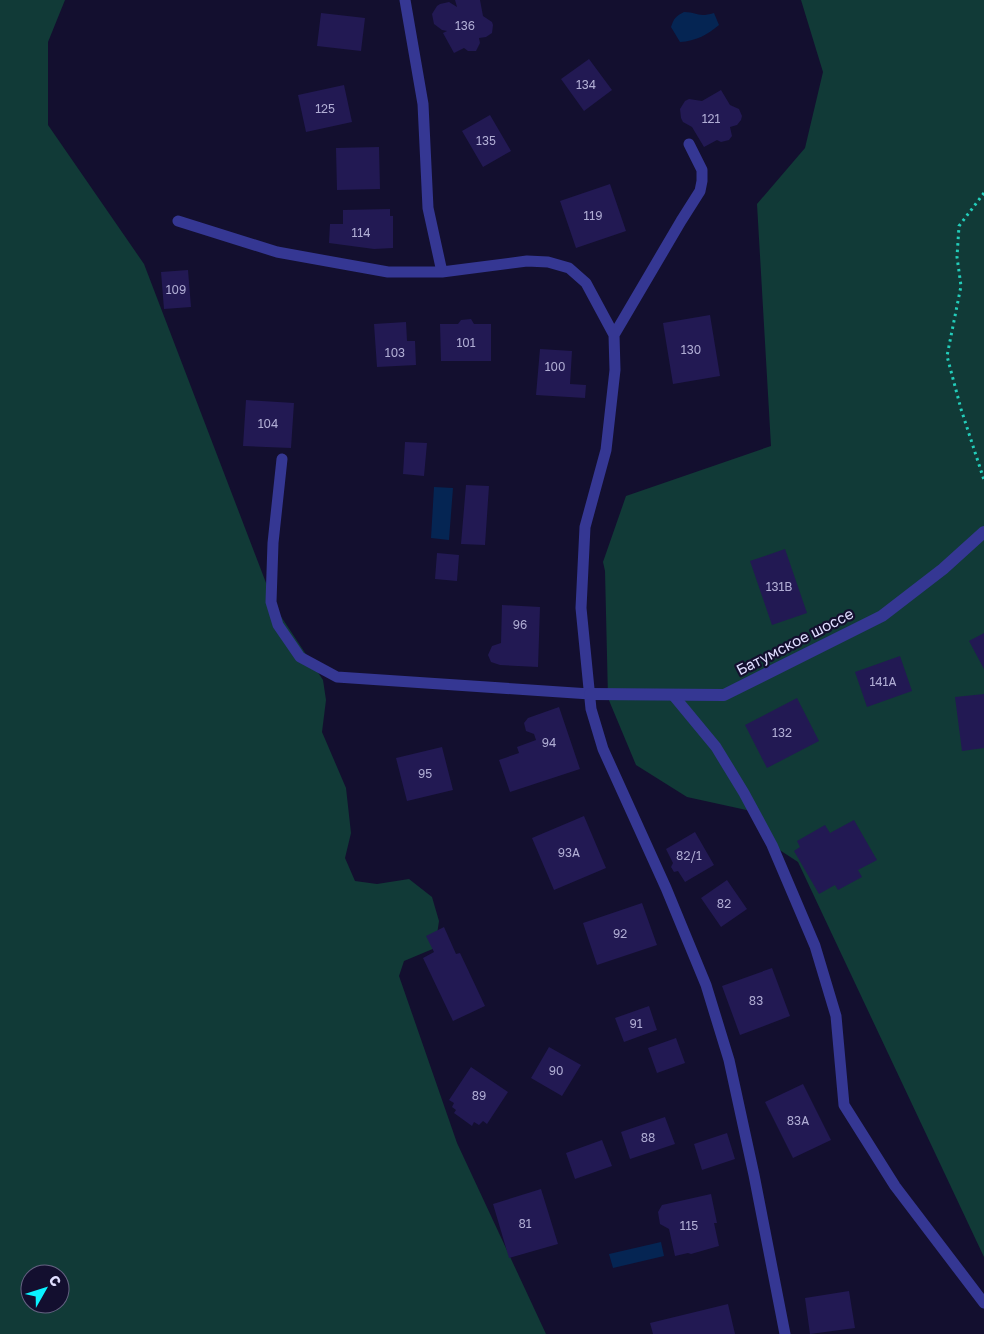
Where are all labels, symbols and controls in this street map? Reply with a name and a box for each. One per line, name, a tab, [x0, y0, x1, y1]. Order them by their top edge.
house number: 136	[455, 18, 475, 33]
house number: 134	[576, 77, 596, 92]
house number: 125	[315, 101, 335, 116]
house number: 121	[702, 111, 720, 126]
house number: 135	[476, 133, 496, 148]
house number: 119	[584, 208, 602, 223]
house number: 114	[352, 225, 370, 240]
house number: 109	[166, 282, 186, 297]
house number: 101	[456, 335, 476, 350]
house number: 130	[681, 342, 701, 357]
house number: 103	[385, 345, 405, 360]
house number: 100	[545, 359, 565, 374]
house number: 104	[258, 416, 278, 431]
house number: 131В	[766, 579, 792, 594]
street label: Батумское шоссе	[733, 604, 856, 678]
house number: 96	[513, 617, 527, 632]
house number: 141А	[869, 674, 897, 689]
house number: 132	[772, 725, 792, 740]
house number: 94	[542, 735, 556, 750]
house number: 95	[418, 766, 432, 781]
house number: 93А	[558, 845, 580, 860]
house number: 82/1	[676, 848, 702, 863]
house number: 82	[717, 896, 731, 911]
house number: 92	[613, 926, 627, 941]
house number: 83	[749, 993, 763, 1008]
house number: 91	[629, 1016, 643, 1031]
house number: 90	[549, 1063, 563, 1078]
house number: 89	[472, 1088, 486, 1103]
house number: 83А	[787, 1113, 809, 1128]
house number: 88	[641, 1130, 655, 1145]
house number: 81	[518, 1216, 532, 1231]
house number: 115	[680, 1218, 698, 1233]
north arrow	[20, 1264, 70, 1314]
text: С	[46, 1271, 65, 1290]

